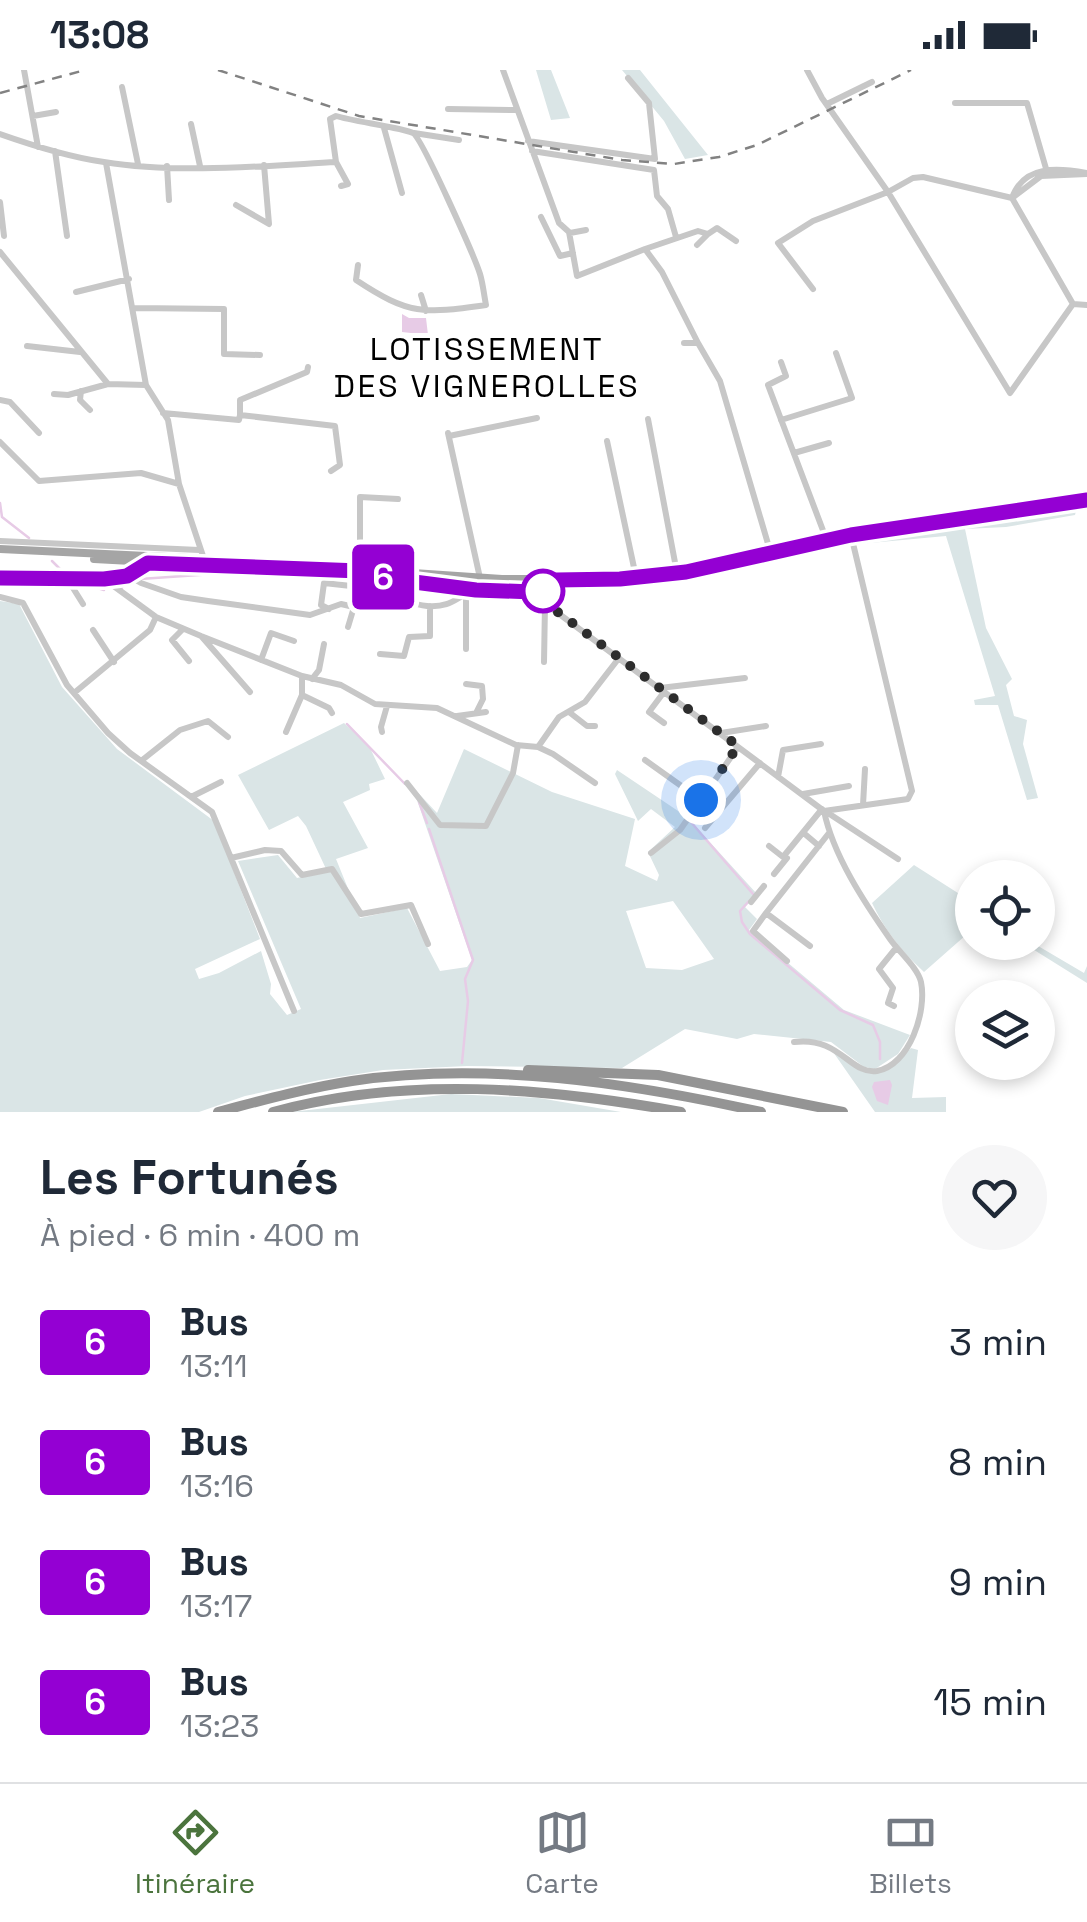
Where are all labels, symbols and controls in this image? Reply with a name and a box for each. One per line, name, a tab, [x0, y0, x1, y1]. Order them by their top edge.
text: 13:08	[50, 11, 149, 59]
district label: LOTISSEMENT DES VIGNEROLLES	[334, 329, 640, 406]
line badge: 6	[350, 544, 416, 610]
text: 6	[372, 555, 394, 599]
unlabelled marker	[522, 570, 564, 612]
your location	[676, 775, 726, 825]
map controls	[955, 860, 1055, 1080]
button: locate	[955, 860, 1055, 960]
button: layers	[955, 980, 1055, 1080]
button: heart	[942, 1145, 1047, 1250]
text: Les Fortunés	[40, 1147, 339, 1208]
text: À pied · 6 min · 400 m	[40, 1215, 360, 1255]
text: Bus	[180, 1298, 249, 1346]
text: 3 min	[949, 1318, 1047, 1366]
text: 6	[84, 1320, 106, 1364]
text: 13:11	[180, 1346, 248, 1386]
text: Bus	[180, 1418, 249, 1466]
text: 8 min	[948, 1438, 1047, 1486]
text: 6	[84, 1440, 106, 1484]
text: 13:16	[180, 1466, 254, 1506]
text: Bus	[180, 1538, 249, 1586]
text: 9 min	[949, 1558, 1047, 1606]
text: 6	[84, 1560, 106, 1604]
text: 13:17	[180, 1586, 252, 1626]
text: Bus	[180, 1658, 249, 1706]
text: 15 min	[933, 1678, 1047, 1726]
text: 6	[84, 1680, 106, 1724]
text: 13:23	[180, 1706, 259, 1746]
tab: Itinéraire	[135, 1805, 255, 1901]
tab: Carte	[525, 1805, 599, 1901]
tab: Billets	[869, 1805, 952, 1901]

